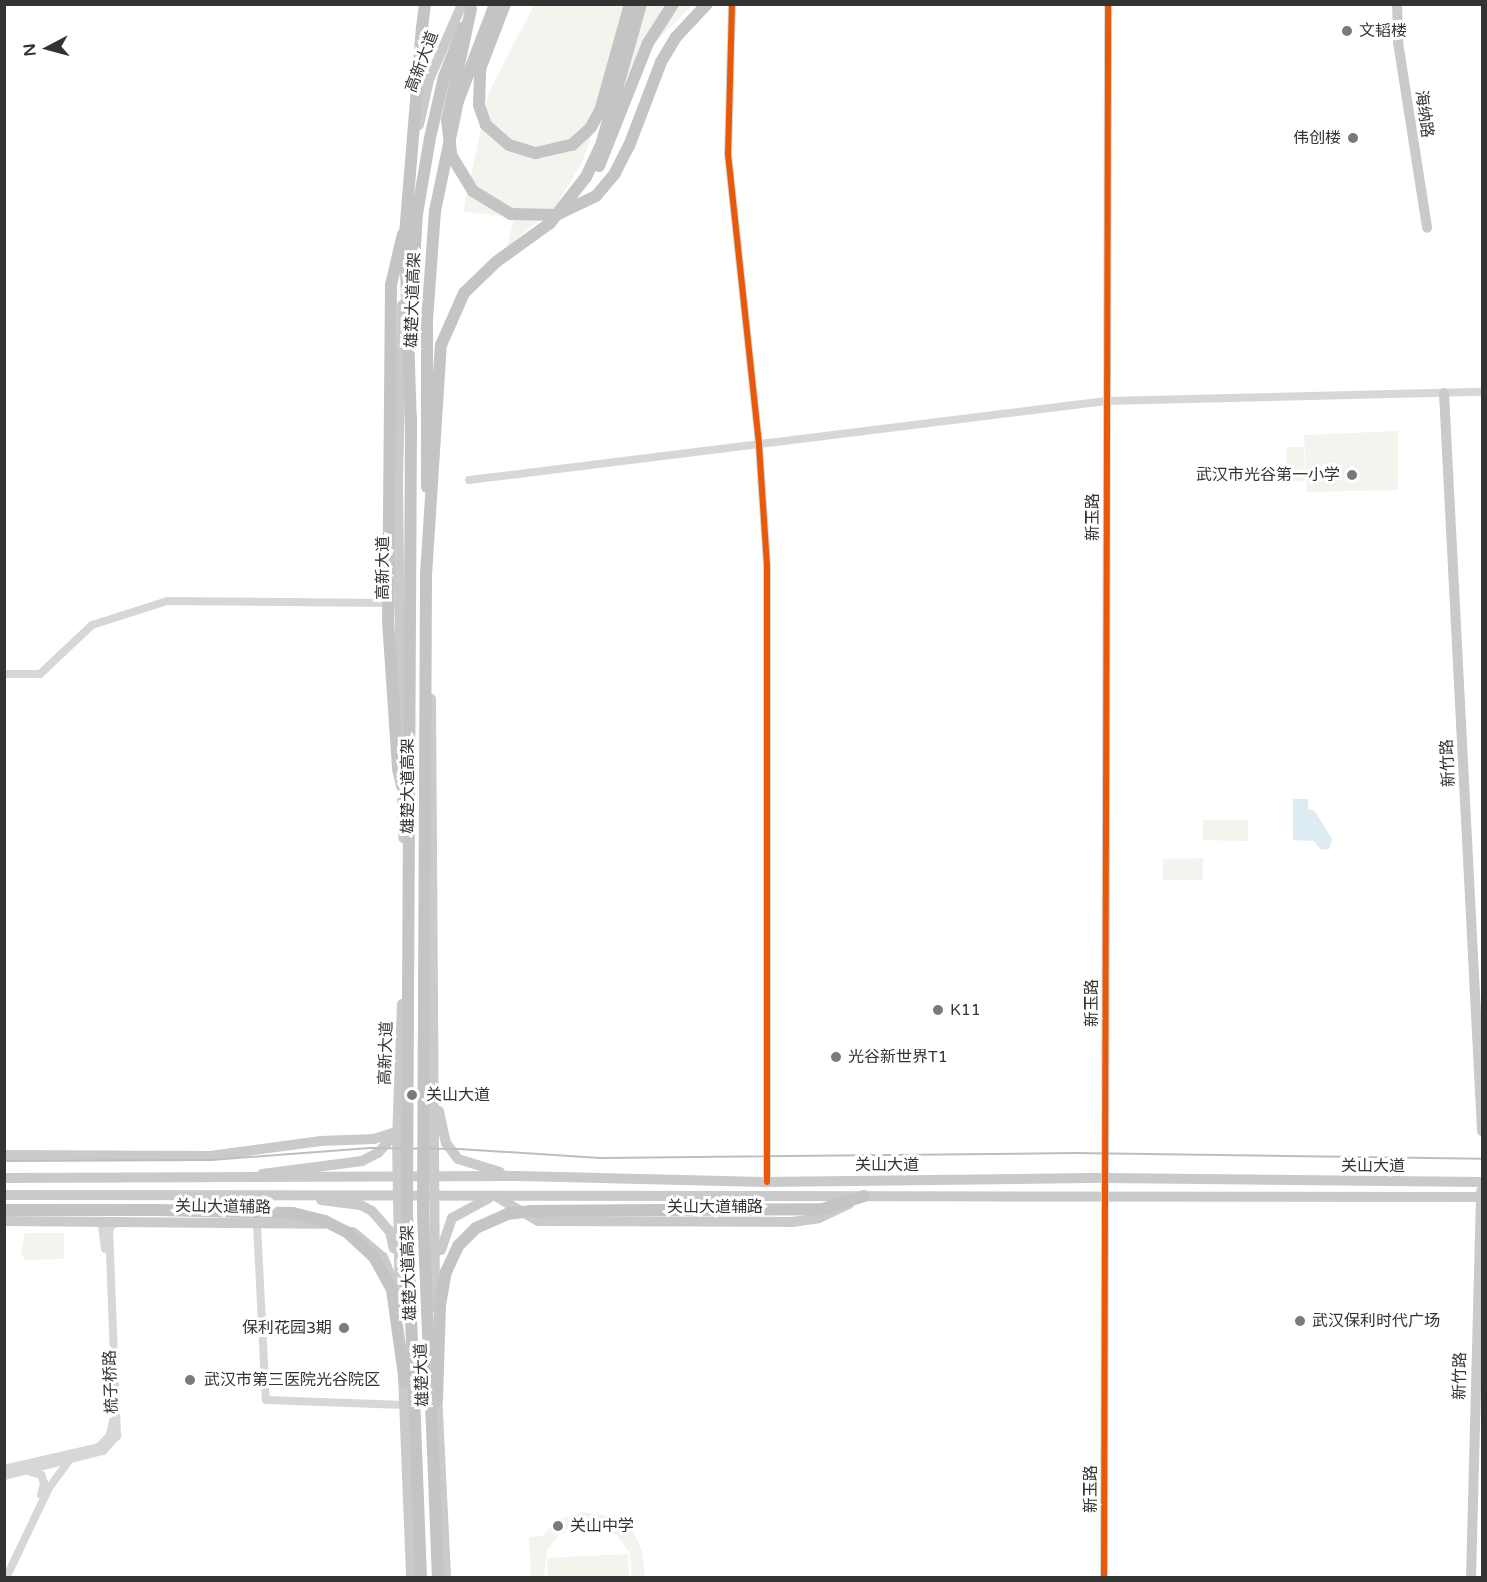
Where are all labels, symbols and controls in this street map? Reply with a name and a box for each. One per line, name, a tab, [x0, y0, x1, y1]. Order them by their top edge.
north arrow	[18, 18, 78, 78]
place label: 文韬楼	[1359, 21, 1407, 41]
marker: 文韬楼	[1340, 24, 1354, 38]
street label: 高新大道	[402, 29, 442, 95]
text: N	[19, 42, 41, 57]
street label: 海纳路	[1411, 89, 1437, 139]
place label: 伟创楼	[1293, 128, 1341, 148]
marker: 伟创楼	[1346, 131, 1360, 145]
street label: 雄楚大道高架	[402, 252, 424, 348]
place label: 武汉市光谷第一小学	[1196, 465, 1340, 485]
marker: 武汉市光谷第一小学	[1345, 468, 1359, 482]
street label: 新玉路	[1083, 493, 1103, 541]
street label: 高新大道	[373, 536, 393, 600]
street label: 雄楚大道高架	[398, 738, 418, 834]
street label: 新竹路	[1437, 739, 1459, 787]
street label: 新玉路	[1082, 979, 1102, 1027]
place label: K11	[950, 1000, 981, 1020]
marker: K11	[931, 1003, 945, 1017]
street label: 高新大道	[375, 1021, 397, 1085]
place label: 光谷新世界T1	[848, 1047, 948, 1067]
marker: 光谷新世界T1	[829, 1050, 843, 1064]
place label: 关山大道	[426, 1085, 490, 1105]
marker: 关山大道	[403, 1086, 421, 1104]
street label: 关山大道	[855, 1155, 919, 1175]
street label: 关山大道	[1341, 1156, 1405, 1176]
street label: 关山大道辅路	[175, 1197, 271, 1217]
street label: 关山大道辅路	[667, 1197, 763, 1217]
street label: 雄楚大道高架	[398, 1225, 420, 1321]
place label: 武汉保利时代广场	[1312, 1311, 1440, 1331]
marker: 武汉保利时代广场	[1293, 1314, 1307, 1328]
place label: 保利花园3期	[242, 1318, 332, 1338]
marker: 保利花园3期	[337, 1321, 351, 1335]
street label: 雄楚大道	[411, 1343, 433, 1407]
street label: 梳子桥路	[100, 1350, 122, 1414]
street label: 新竹路	[1450, 1352, 1470, 1400]
place label: 武汉市第三医院光谷院区	[204, 1370, 380, 1390]
marker: 武汉市第三医院光谷院区	[181, 1371, 199, 1389]
street label: 新玉路	[1081, 1465, 1101, 1513]
place label: 关山中学	[570, 1516, 634, 1536]
marker: 关山中学	[551, 1519, 565, 1533]

